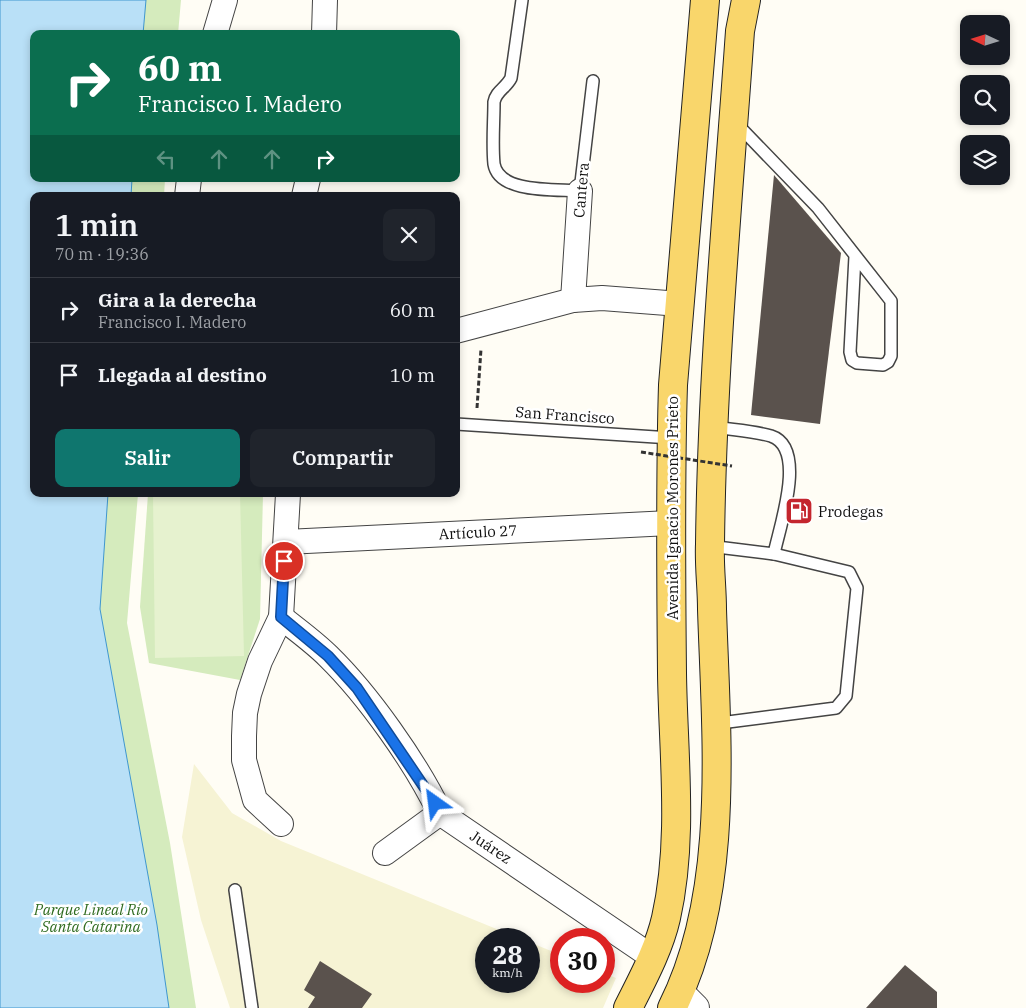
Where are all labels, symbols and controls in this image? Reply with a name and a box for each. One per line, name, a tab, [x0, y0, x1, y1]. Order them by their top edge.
north arrow	[960, 15, 1010, 65]
map controls	[960, 15, 1010, 185]
text: 60 m	[138, 45, 222, 91]
icon: right	[55, 50, 120, 115]
button: search	[960, 75, 1010, 125]
text: Francisco I. Madero	[138, 89, 342, 118]
button: layers	[960, 135, 1010, 185]
icon: left	[152, 145, 180, 173]
icon: ahead	[205, 145, 233, 173]
icon: ahead	[258, 145, 286, 173]
icon: right	[311, 145, 339, 173]
street label: Cantera	[569, 162, 593, 218]
text: 1 min	[55, 205, 138, 244]
button: close	[383, 209, 435, 261]
text: 70 m · 19:36	[55, 244, 149, 264]
text: Gira a la derecha	[98, 288, 257, 312]
icon: right	[55, 296, 83, 324]
text: 60 m	[390, 298, 435, 322]
text: Francisco I. Madero	[98, 312, 246, 332]
icon: arrive	[55, 361, 83, 389]
text: Llegada al destino	[98, 363, 267, 387]
text: 10 m	[390, 363, 435, 387]
street label: Avenida Ignacio Morones Prieto	[663, 396, 682, 620]
street label: San Francisco	[515, 402, 615, 428]
button: Salir	[55, 429, 240, 487]
button: Compartir	[250, 429, 435, 487]
fuel station icon: Prodegas	[784, 496, 814, 526]
place label: Prodegas	[818, 502, 883, 521]
street label: Artículo 27	[438, 520, 518, 544]
pin	[263, 540, 305, 582]
icon: arrive	[270, 547, 298, 575]
position arrow	[408, 776, 460, 828]
street label: Juárez	[466, 826, 516, 868]
park label: Parque Lineal Río Santa Catarina	[33, 900, 148, 936]
speed limit sign: 30	[550, 928, 615, 993]
text: 28	[492, 938, 523, 971]
text: km/h	[492, 965, 523, 980]

